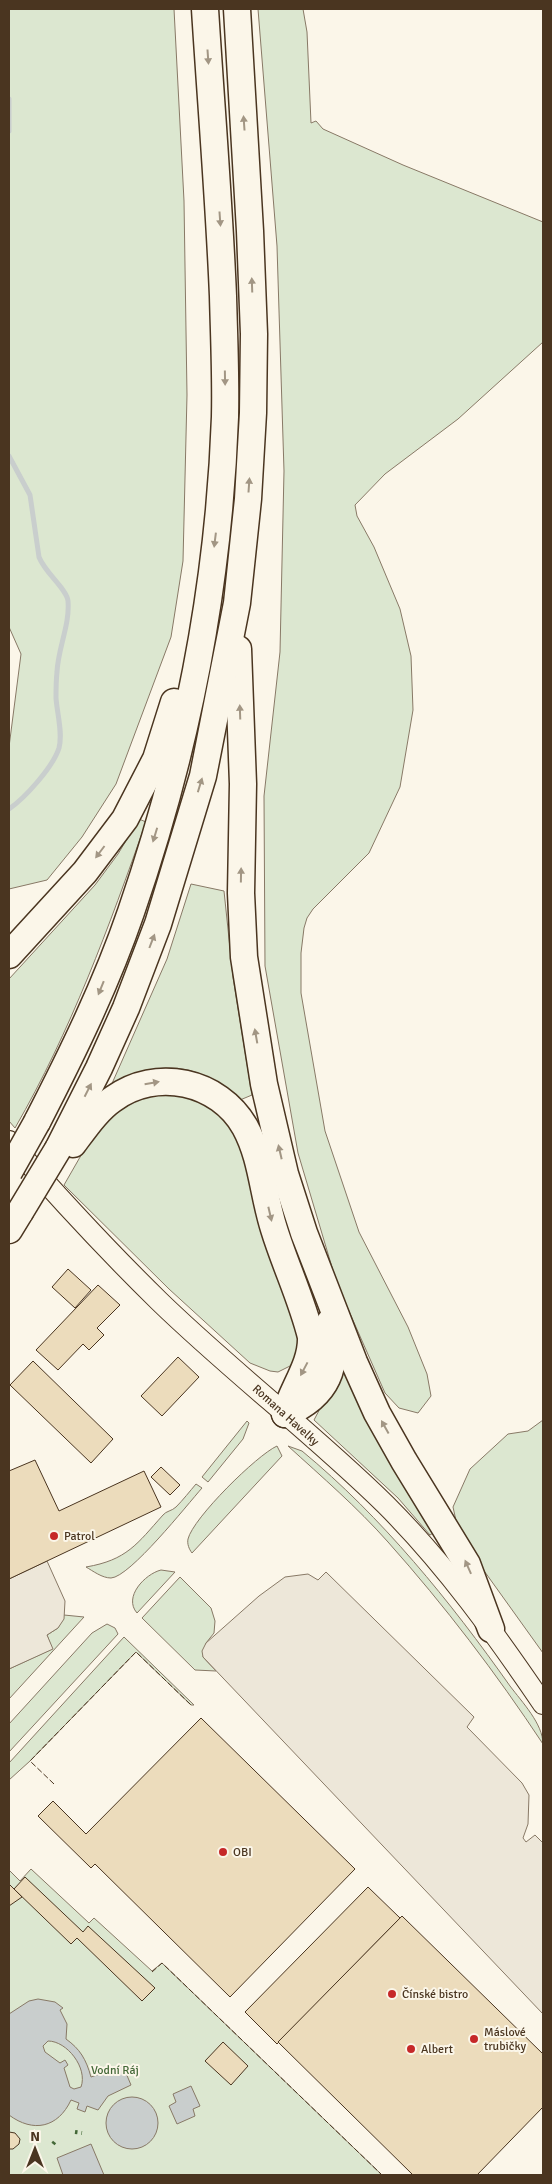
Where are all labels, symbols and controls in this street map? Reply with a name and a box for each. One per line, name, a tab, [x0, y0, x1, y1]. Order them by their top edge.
one-way arrow	[205, 50, 213, 66]
one-way arrow	[239, 115, 247, 131]
one-way arrow	[216, 212, 224, 228]
one-way arrow	[248, 277, 256, 293]
one-way arrow	[221, 370, 229, 386]
one-way arrow	[245, 477, 253, 493]
one-way arrow	[211, 532, 219, 548]
one-way arrow	[236, 704, 244, 720]
one-way arrow	[197, 778, 205, 793]
one-way arrow	[151, 827, 159, 842]
one-way arrow	[95, 845, 105, 859]
one-way arrow	[237, 866, 245, 882]
one-way arrow	[149, 933, 156, 948]
one-way arrow	[96, 980, 104, 995]
one-way arrow	[251, 1028, 259, 1044]
one-way arrow	[144, 1078, 160, 1086]
one-way arrow	[84, 1083, 92, 1097]
one-way arrow	[276, 1144, 284, 1159]
one-way arrow	[266, 1207, 274, 1222]
one-way arrow	[300, 1361, 308, 1376]
street label: Romana Havelky	[249, 1381, 322, 1450]
one-way arrow	[381, 1420, 389, 1434]
place label: Patrol	[64, 1529, 95, 1544]
marker: Patrol	[48, 1530, 60, 1542]
one-way arrow	[463, 1560, 471, 1574]
place label: OBI	[233, 1845, 252, 1860]
marker: OBI	[217, 1846, 229, 1858]
place label: Čínské bistro	[402, 1987, 468, 2002]
marker: Čínské bistro	[386, 1988, 398, 2000]
place label: Máslové trubičky	[484, 2025, 526, 2054]
marker: Máslové trubičky	[468, 2033, 480, 2045]
place label: Albert	[421, 2042, 453, 2057]
marker: Albert	[405, 2043, 417, 2055]
park label: Vodní Ráj	[91, 2063, 139, 2078]
north arrow	[10, 2124, 60, 2174]
text: N	[30, 2128, 40, 2145]

